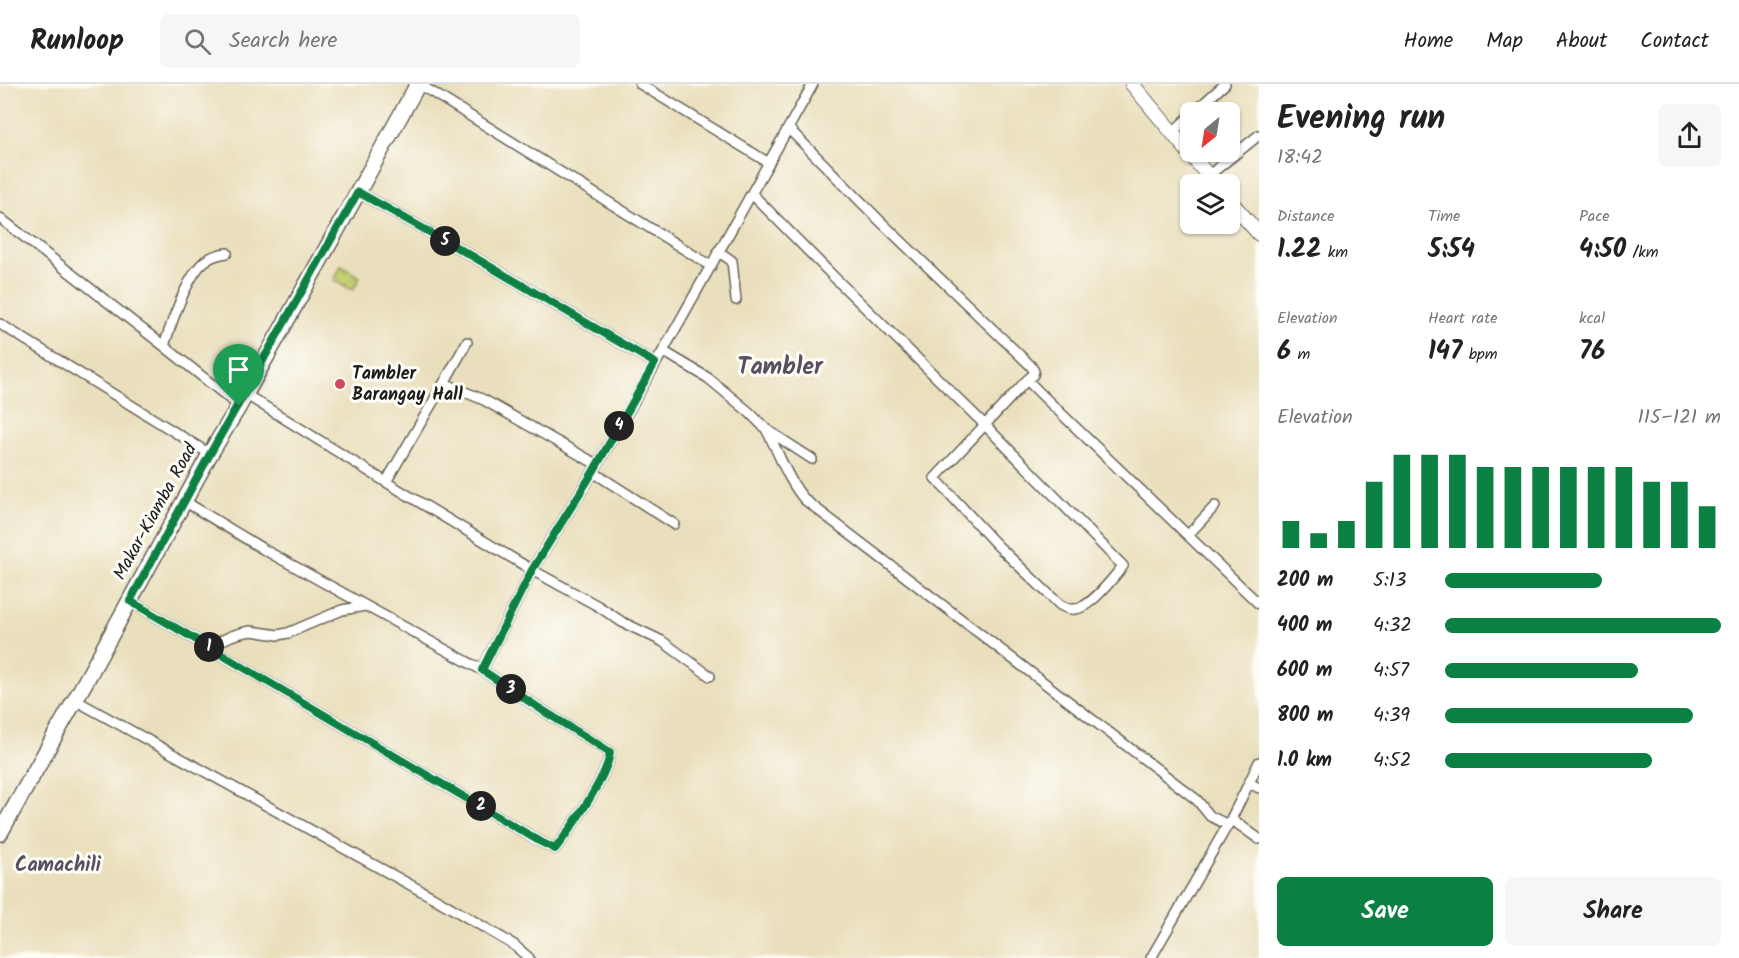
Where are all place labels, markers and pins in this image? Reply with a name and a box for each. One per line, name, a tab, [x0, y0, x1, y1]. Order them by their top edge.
pin: 5	[430, 226, 460, 256]
pin	[213, 344, 264, 406]
place label: Tambler Barangay Hall	[352, 360, 463, 410]
marker: Tambler Barangay Hall	[333, 377, 347, 391]
pin: 4	[604, 411, 634, 441]
pin: 1	[194, 632, 224, 662]
pin: 3	[496, 674, 526, 704]
pin: 2	[466, 791, 496, 821]

